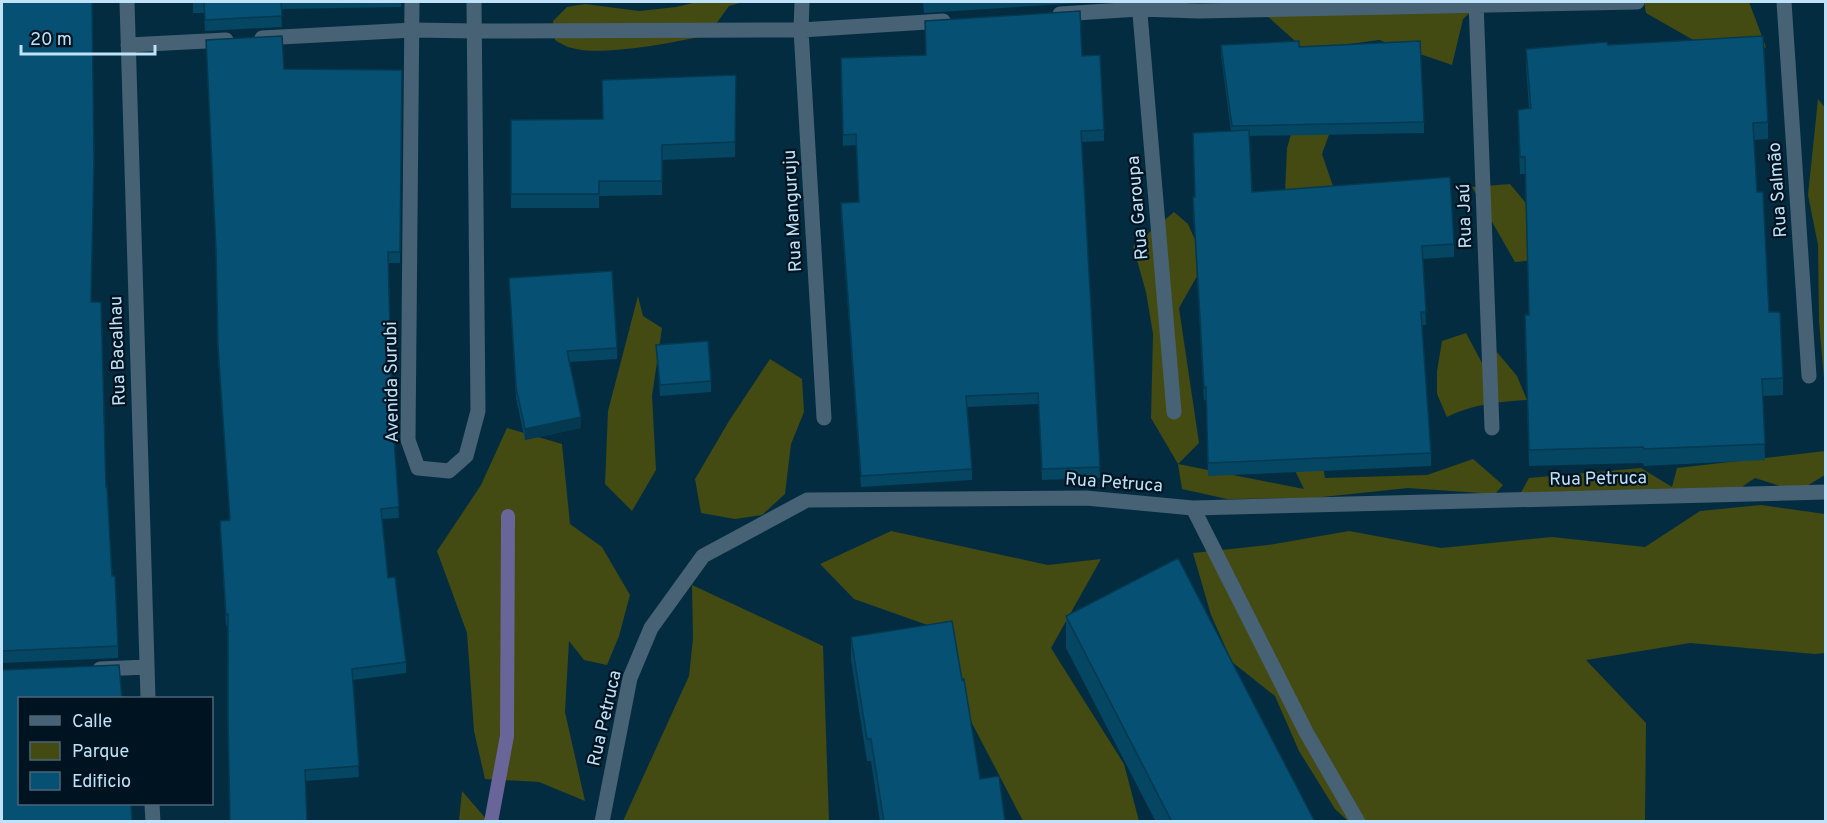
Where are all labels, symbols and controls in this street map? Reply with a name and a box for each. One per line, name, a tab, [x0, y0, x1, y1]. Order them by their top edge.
scale bar	[21, 18, 154, 56]
text: 20 m	[30, 29, 72, 52]
street label: Rua Salmão	[1764, 142, 1793, 238]
street label: Rua Manguruju	[779, 149, 808, 273]
street label: Rua Garoupa	[1122, 155, 1155, 261]
street label: Rua Jaú	[1453, 183, 1478, 249]
street label: Rua Bacalhau	[105, 295, 132, 406]
street label: Avenida Surubi	[380, 321, 405, 443]
street label: Rua Petruca	[1549, 467, 1647, 492]
street label: Rua Petruca	[1064, 469, 1163, 498]
street label: Rua Petruca	[583, 668, 628, 769]
legend	[18, 697, 213, 805]
text: Calle	[72, 711, 112, 734]
text: Parque	[72, 741, 129, 764]
text: Edificio	[72, 771, 131, 794]

